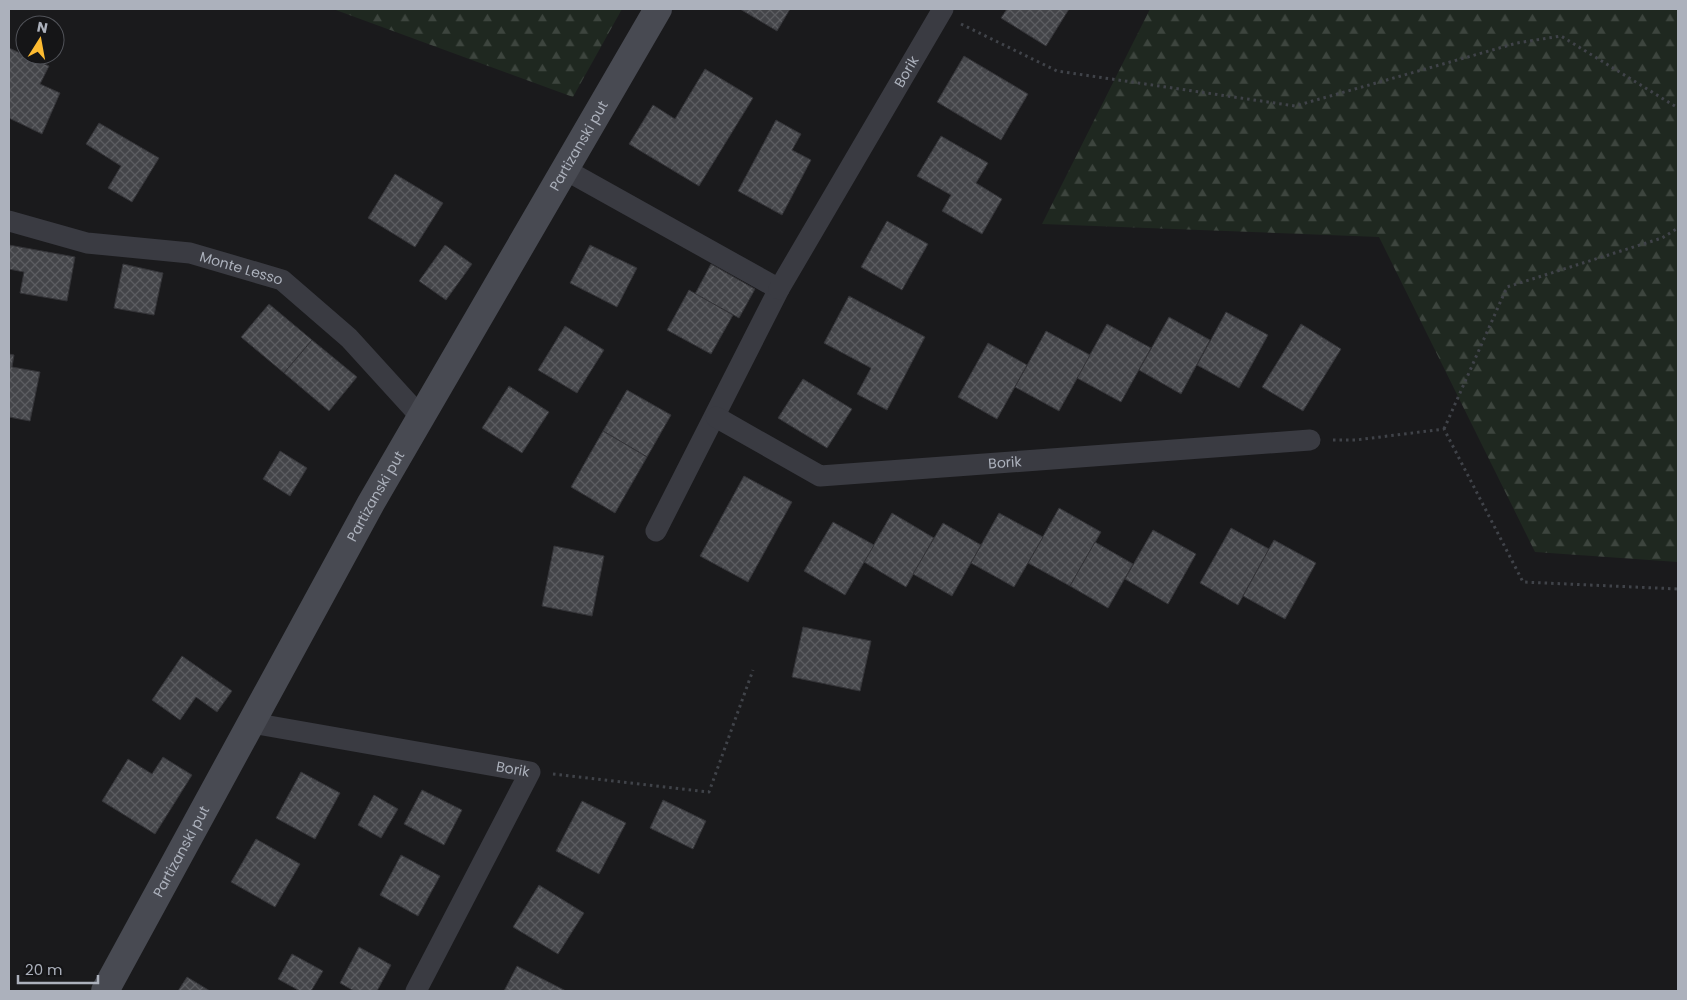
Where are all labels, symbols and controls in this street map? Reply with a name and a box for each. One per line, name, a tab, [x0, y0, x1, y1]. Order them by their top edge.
north arrow	[15, 15, 65, 65]
text: N	[35, 16, 50, 38]
street label: Borik	[889, 51, 924, 91]
street label: Partizanski put	[544, 97, 613, 195]
street label: Monte Lesso	[197, 246, 285, 290]
street label: Partizanski put	[342, 447, 409, 545]
street label: Borik	[988, 451, 1023, 474]
street label: Borik	[495, 756, 532, 782]
street label: Partizanski put	[148, 802, 214, 901]
scale bar	[18, 952, 98, 984]
text: 20 m	[25, 959, 63, 980]

